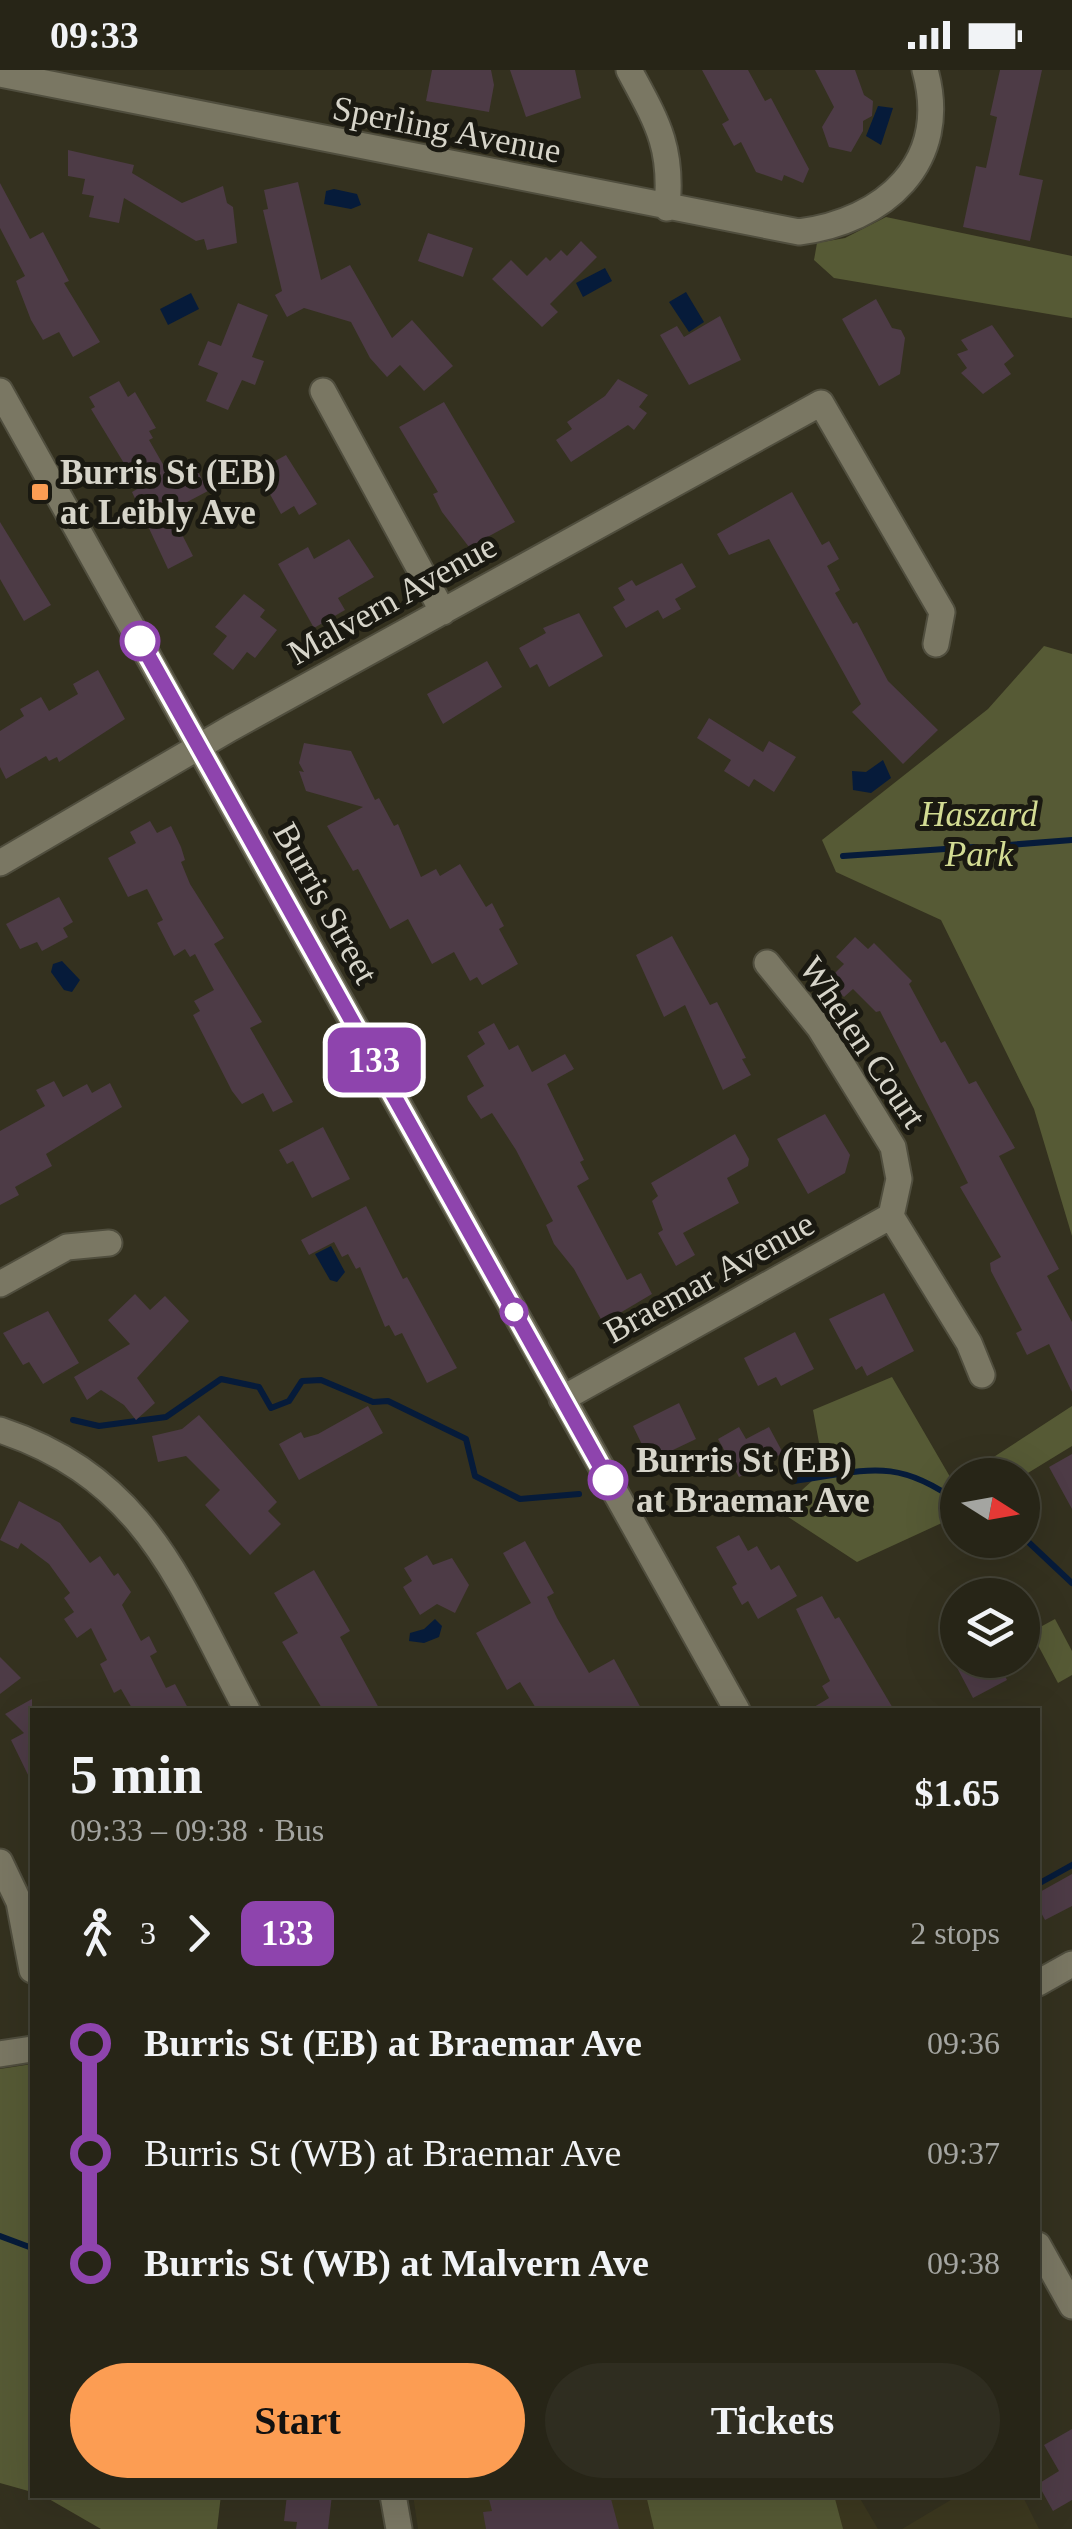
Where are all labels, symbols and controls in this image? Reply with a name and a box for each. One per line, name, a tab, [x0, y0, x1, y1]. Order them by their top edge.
text: 09:33	[50, 14, 139, 56]
street label: Sperling Avenue	[329, 88, 564, 171]
place label: Burris St (EB) at Leibly Ave	[60, 453, 276, 532]
marker: Burris St (EB) at Leibly Ave	[29, 481, 51, 503]
street label: Malvern Avenue	[281, 526, 503, 673]
unlabelled marker	[121, 622, 159, 660]
park label: Haszard Park	[919, 795, 1038, 874]
street label: Burris Street	[265, 816, 386, 991]
street label: Whelen Court	[791, 950, 934, 1135]
line badge: 133	[316, 1028, 432, 1092]
text: 133	[348, 1041, 400, 1080]
street label: Braemar Avenue	[598, 1204, 821, 1351]
unlabelled marker	[501, 1299, 527, 1325]
place label: Burris St (EB) at Braemar Ave	[636, 1441, 870, 1520]
north arrow	[940, 1458, 1040, 1558]
map controls	[940, 1458, 1040, 1678]
marker: Burris St (EB) at Braemar Ave	[589, 1461, 627, 1499]
button: layers	[940, 1578, 1040, 1678]
text: 5 min	[70, 1744, 203, 1805]
text: $1.65	[915, 1772, 1000, 1814]
text: 09:33 – 09:38 · Bus	[70, 1812, 324, 1848]
icon: walk	[70, 1906, 125, 1961]
icon: forward	[171, 1906, 226, 1961]
text: 133	[261, 1914, 314, 1953]
text: 3	[140, 1915, 156, 1951]
text: 2 stops	[910, 1915, 1000, 1951]
text: Burris St (EB) at Braemar Ave	[144, 2022, 642, 2064]
text: 09:36	[927, 2025, 1000, 2061]
text: Burris St (WB) at Braemar Ave	[144, 2132, 621, 2174]
text: 09:37	[927, 2135, 1000, 2171]
text: Burris St (WB) at Malvern Ave	[144, 2242, 649, 2284]
text: 09:38	[927, 2245, 1000, 2281]
button: Start	[70, 2363, 525, 2478]
button: Tickets	[545, 2363, 1000, 2478]

